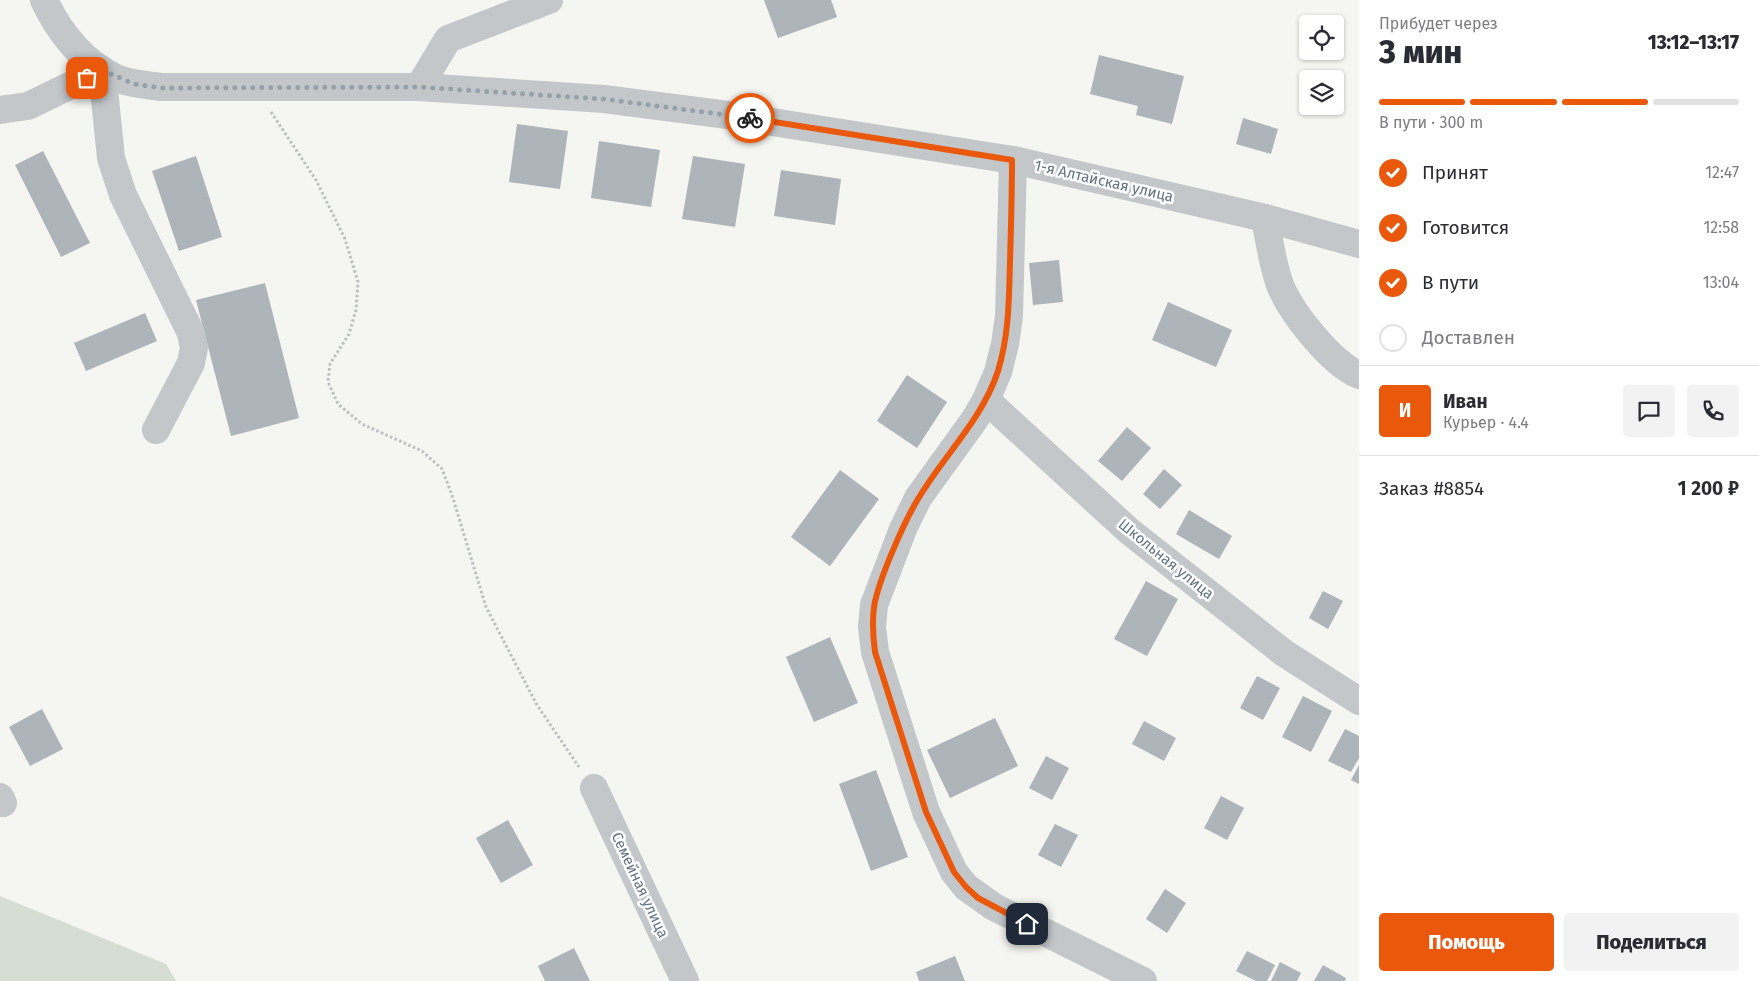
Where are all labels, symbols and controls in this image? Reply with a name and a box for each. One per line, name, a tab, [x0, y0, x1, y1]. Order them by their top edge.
text: Прибудет через	[1379, 14, 1498, 33]
map controls	[1299, 15, 1344, 115]
button: locate	[1299, 15, 1344, 60]
text: 13:12–13:17	[1648, 31, 1739, 54]
text: 3 мин	[1379, 33, 1462, 71]
pin	[66, 57, 108, 99]
icon: bag	[73, 64, 101, 92]
button: layers	[1299, 70, 1344, 115]
courier	[725, 93, 775, 143]
icon: bike	[736, 104, 764, 132]
text: В пути · 300 m	[1379, 113, 1483, 132]
street label: 1-я Алтайская улица	[1033, 156, 1175, 206]
icon: check	[1379, 159, 1407, 187]
text: Принят	[1422, 161, 1488, 184]
text: 12:47	[1705, 163, 1739, 182]
icon: check	[1379, 214, 1407, 242]
text: Готовится	[1422, 216, 1509, 239]
text: 12:58	[1703, 218, 1739, 237]
icon: check	[1379, 269, 1407, 297]
text: В пути	[1422, 271, 1479, 294]
text: 13:04	[1703, 273, 1739, 292]
text: Доставлен	[1422, 326, 1515, 349]
button: chat	[1623, 385, 1675, 437]
button: phone	[1687, 385, 1739, 437]
text: Иван	[1443, 390, 1488, 413]
text: И	[1399, 399, 1411, 422]
text: Курьер · 4.4	[1443, 413, 1529, 432]
text: Заказ #8854	[1379, 477, 1484, 500]
text: 1 200 ₽	[1678, 477, 1739, 500]
street label: Школьная улица	[1115, 515, 1217, 603]
street label: Семейная улица	[608, 829, 672, 941]
pin	[1006, 903, 1048, 945]
icon: home	[1013, 910, 1041, 938]
button: Помощь	[1379, 913, 1554, 971]
button: Поделиться	[1564, 913, 1739, 971]

